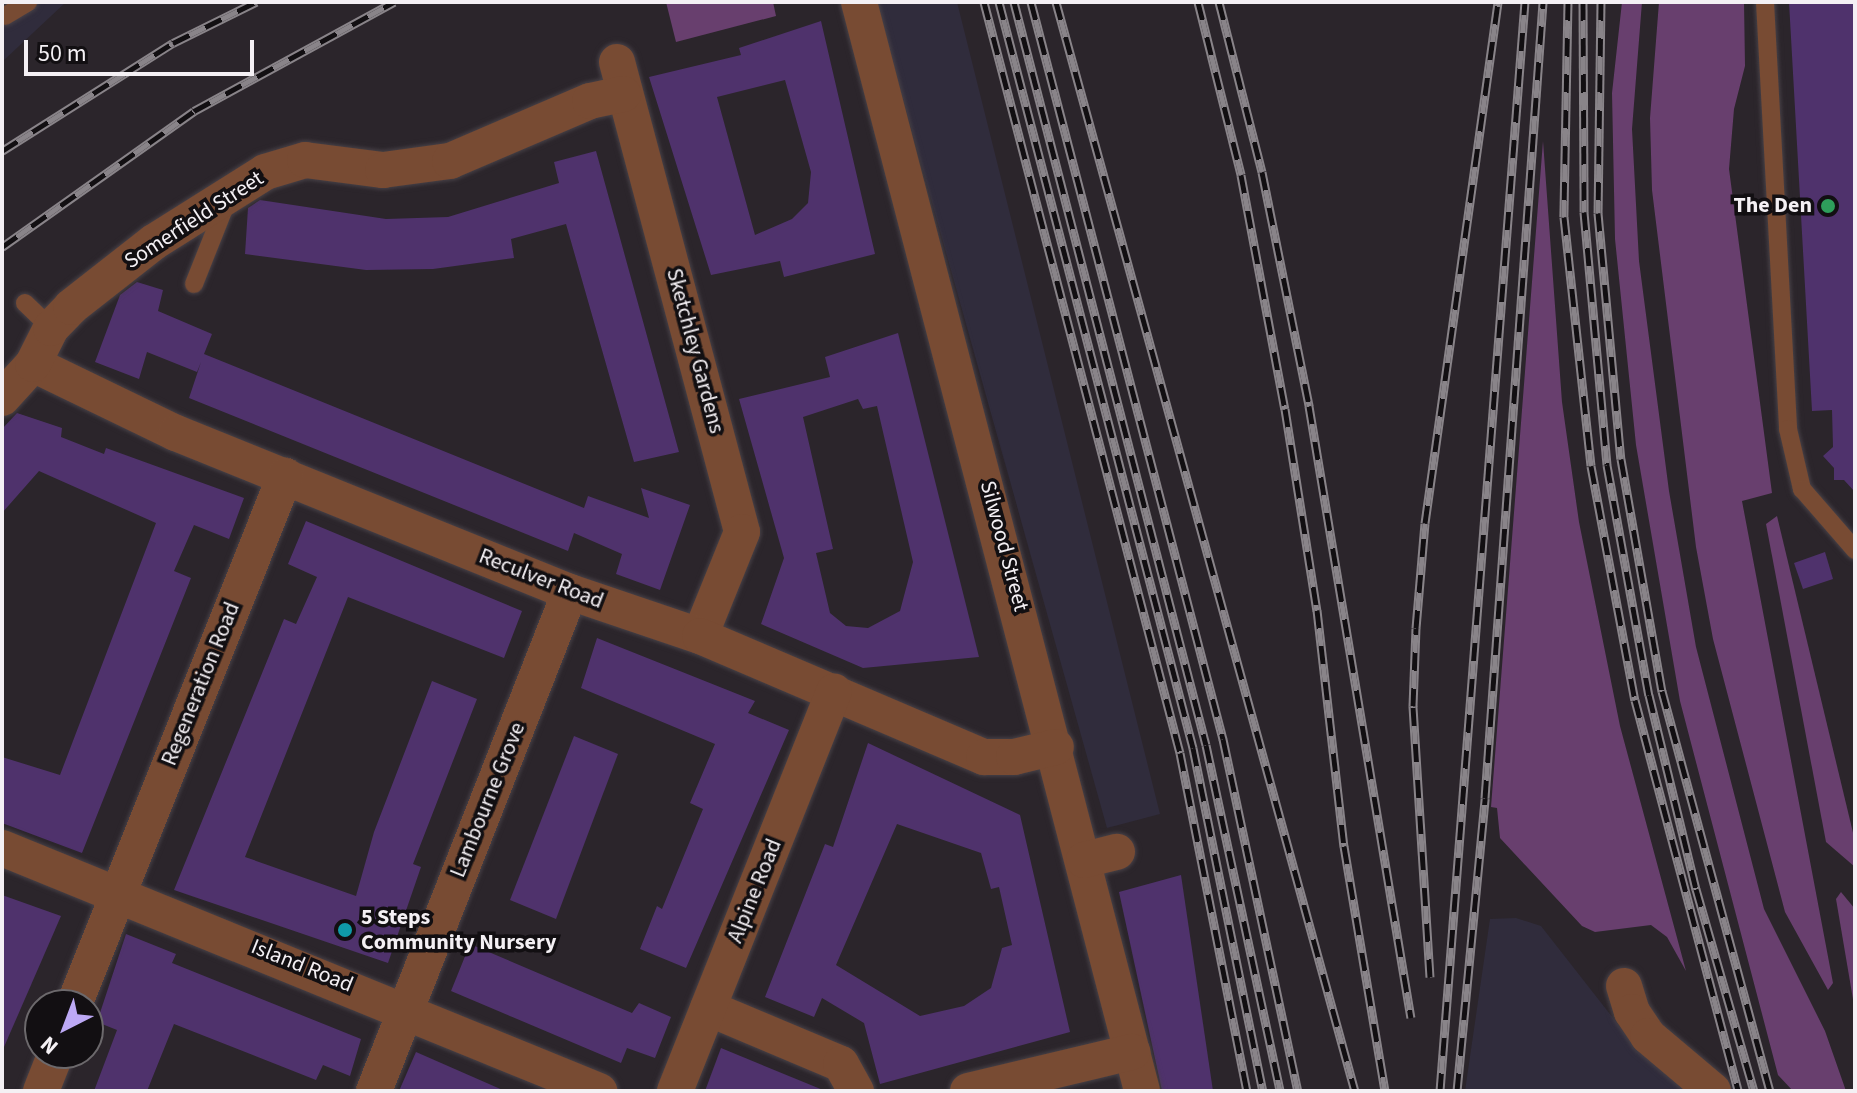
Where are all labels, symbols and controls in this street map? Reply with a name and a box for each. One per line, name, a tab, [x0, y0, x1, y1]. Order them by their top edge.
scale bar	[28, 24, 258, 74]
text: 50 m	[38, 36, 87, 71]
street label: Somerfield Street	[119, 165, 269, 275]
place label: The Den	[1733, 193, 1812, 219]
marker: The Den	[1819, 197, 1837, 215]
street label: Sketchley Gardens	[660, 266, 730, 436]
street label: Silwood Street	[974, 478, 1034, 614]
street label: Reculver Road	[475, 543, 607, 615]
street label: Regeneration Road	[156, 598, 246, 770]
street label: Lambourne Grove	[445, 719, 531, 881]
street label: Alpine Road	[722, 835, 788, 947]
place label: 5 Steps Community Nursery	[361, 904, 556, 956]
marker: 5 Steps Community Nursery	[336, 921, 354, 939]
street label: Island Road	[247, 934, 357, 998]
north arrow	[24, 989, 104, 1069]
text: N	[33, 1029, 65, 1062]

